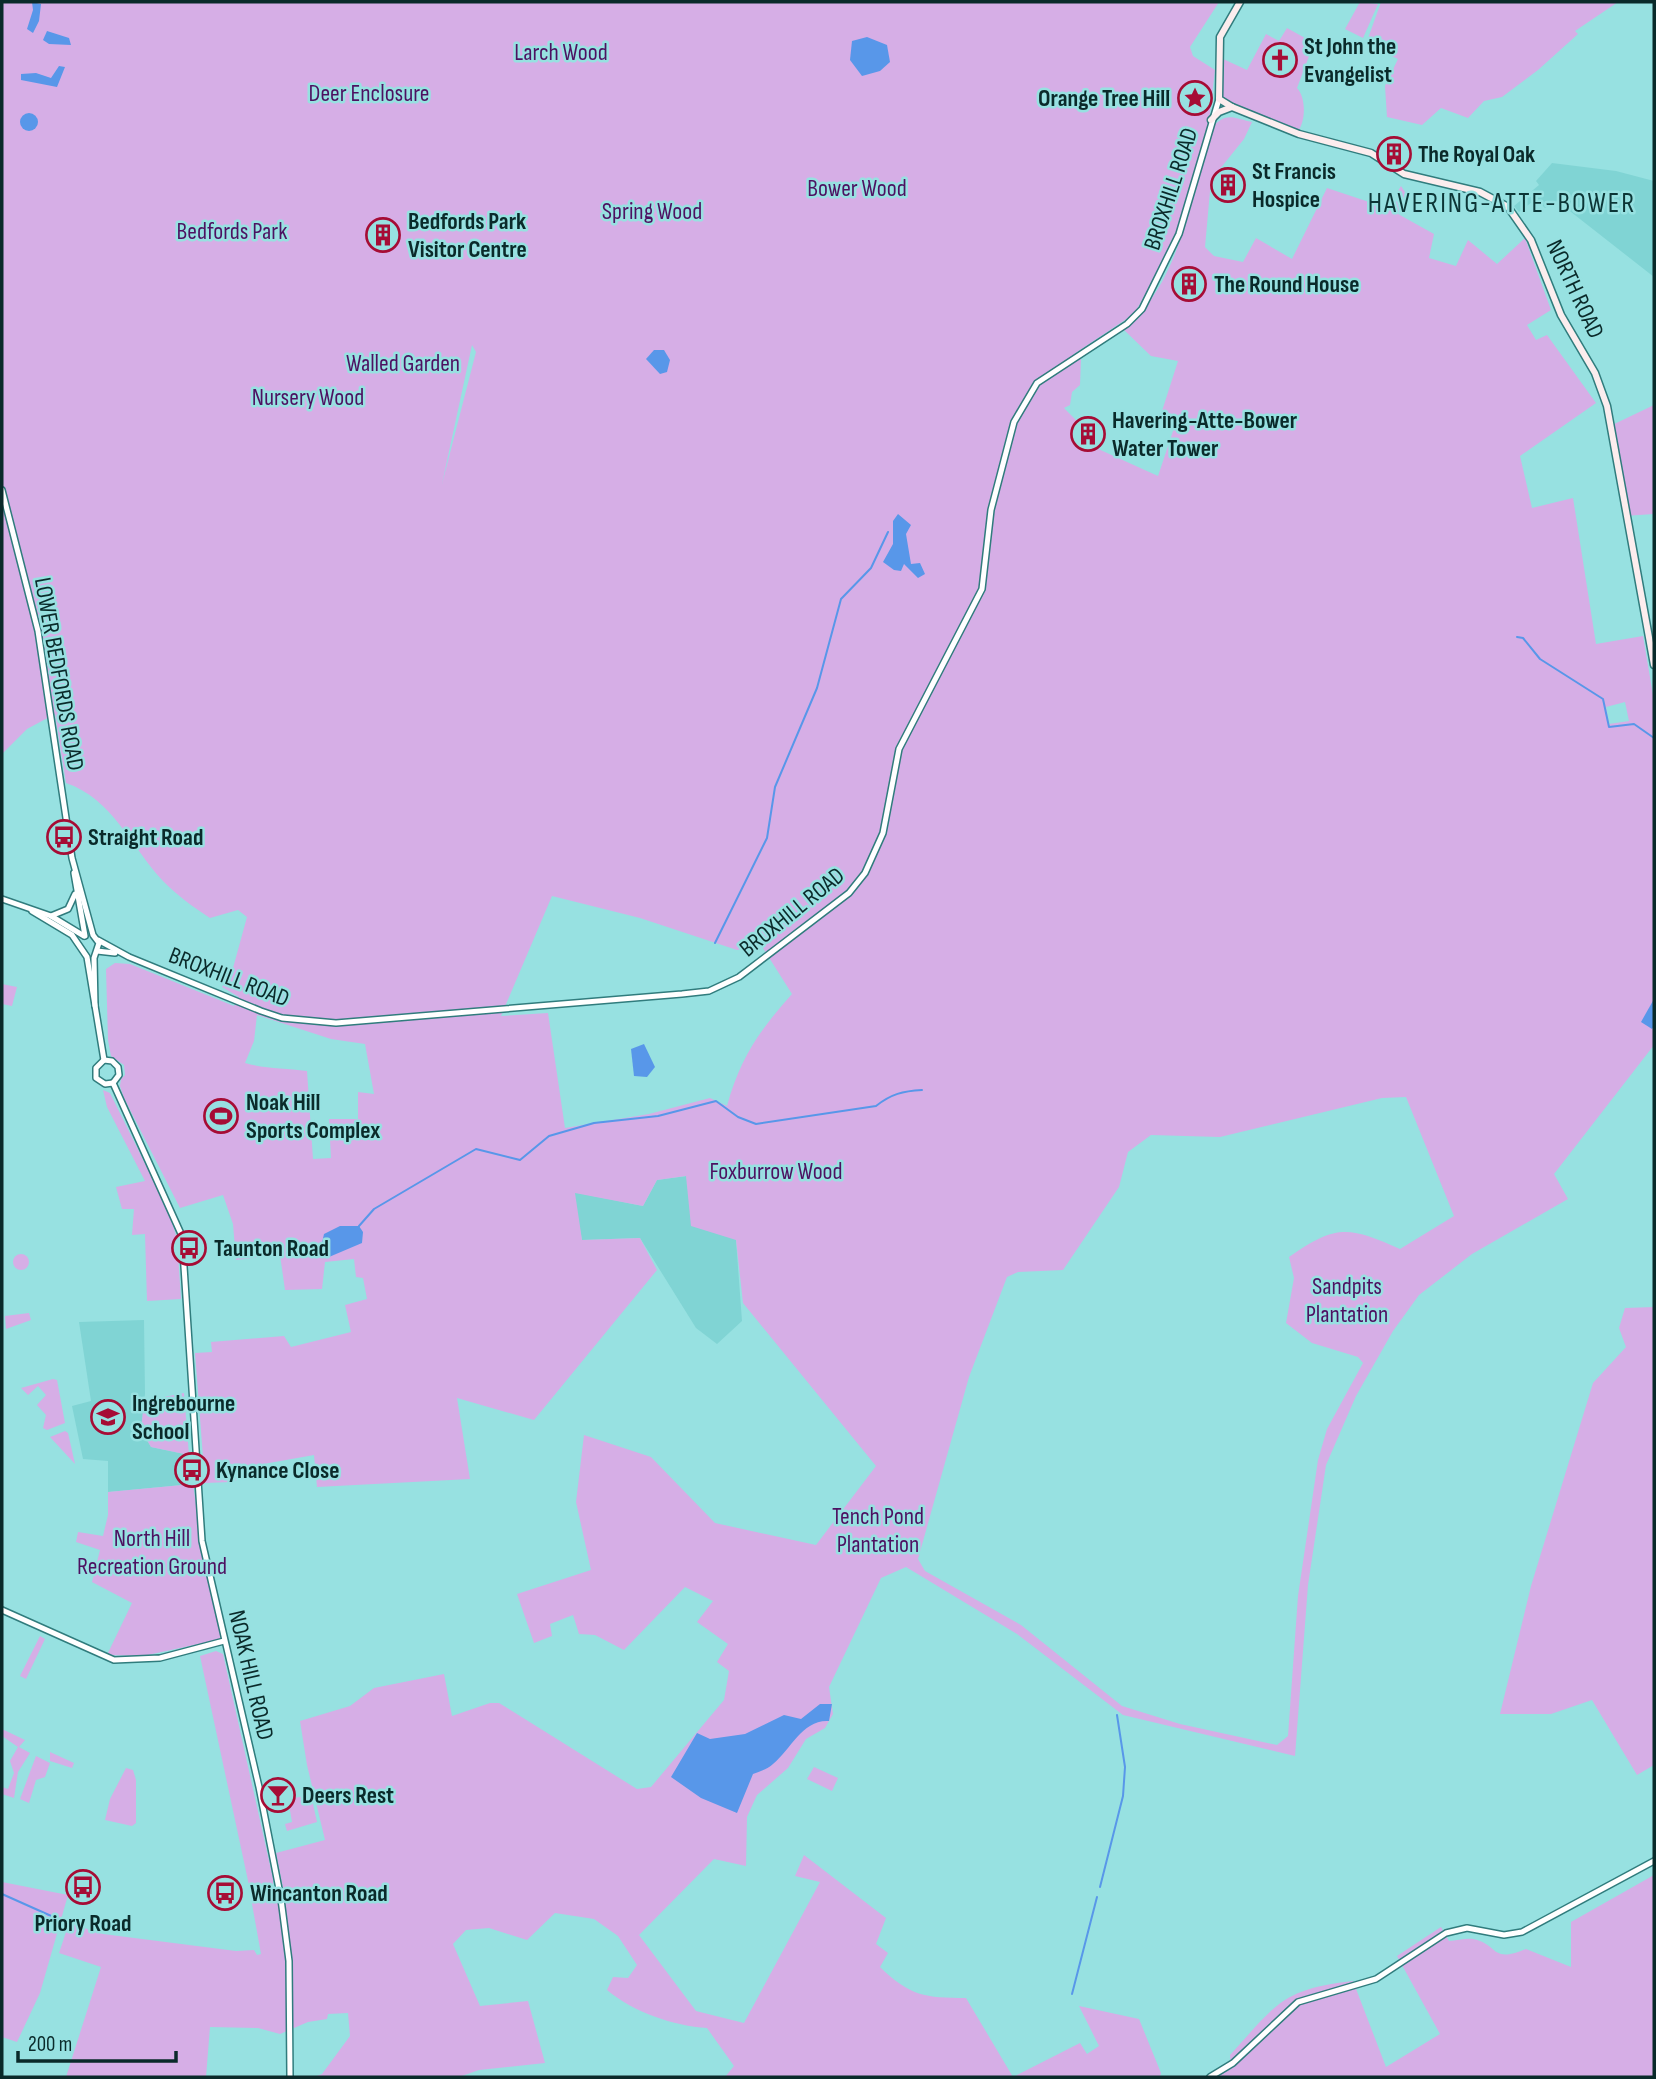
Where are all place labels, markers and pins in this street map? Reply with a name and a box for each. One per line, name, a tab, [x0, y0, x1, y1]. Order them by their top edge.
place label: St John the Evangelist	[1304, 32, 1396, 89]
church icon: St John the Evangelist	[1261, 41, 1299, 79]
place icon: Orange Tree Hill	[1176, 79, 1214, 117]
place label: Orange Tree Hill	[1038, 84, 1170, 113]
building icon: The Royal Oak	[1375, 135, 1413, 173]
place label: The Royal Oak	[1418, 140, 1535, 169]
place label: St Francis Hospice	[1252, 157, 1336, 214]
building icon: St Francis Hospice	[1209, 166, 1247, 204]
place label: Bedfords Park Visitor Centre	[408, 207, 527, 264]
building icon: Bedfords Park Visitor Centre	[364, 216, 402, 254]
building icon: The Round House	[1170, 265, 1208, 303]
place label: The Round House	[1214, 270, 1360, 299]
place label: Havering-Atte-Bower Water Tower	[1112, 406, 1298, 463]
building icon: Havering-Atte-Bower Water Tower	[1069, 415, 1107, 453]
bus stop icon: Straight Road	[45, 818, 83, 856]
place label: Straight Road	[88, 823, 203, 852]
place label: Noak Hill Sports Complex	[246, 1088, 380, 1145]
sports icon: Noak Hill Sports Complex	[202, 1097, 240, 1135]
bus stop icon: Taunton Road	[170, 1229, 208, 1267]
place label: Taunton Road	[214, 1234, 329, 1263]
place label: Ingrebourne School	[132, 1389, 235, 1446]
school or university icon: Ingrebourne School	[89, 1398, 127, 1436]
bus stop icon: Kynance Close	[173, 1451, 211, 1489]
place label: Kynance Close	[216, 1456, 339, 1485]
bar icon: Deers Rest	[259, 1776, 297, 1814]
place label: Deers Rest	[302, 1781, 394, 1810]
bus stop icon: Priory Road	[64, 1868, 102, 1906]
bus stop icon: Wincanton Road	[206, 1874, 244, 1912]
place label: Wincanton Road	[250, 1879, 388, 1908]
place label: Priory Road	[34, 1909, 132, 1938]

